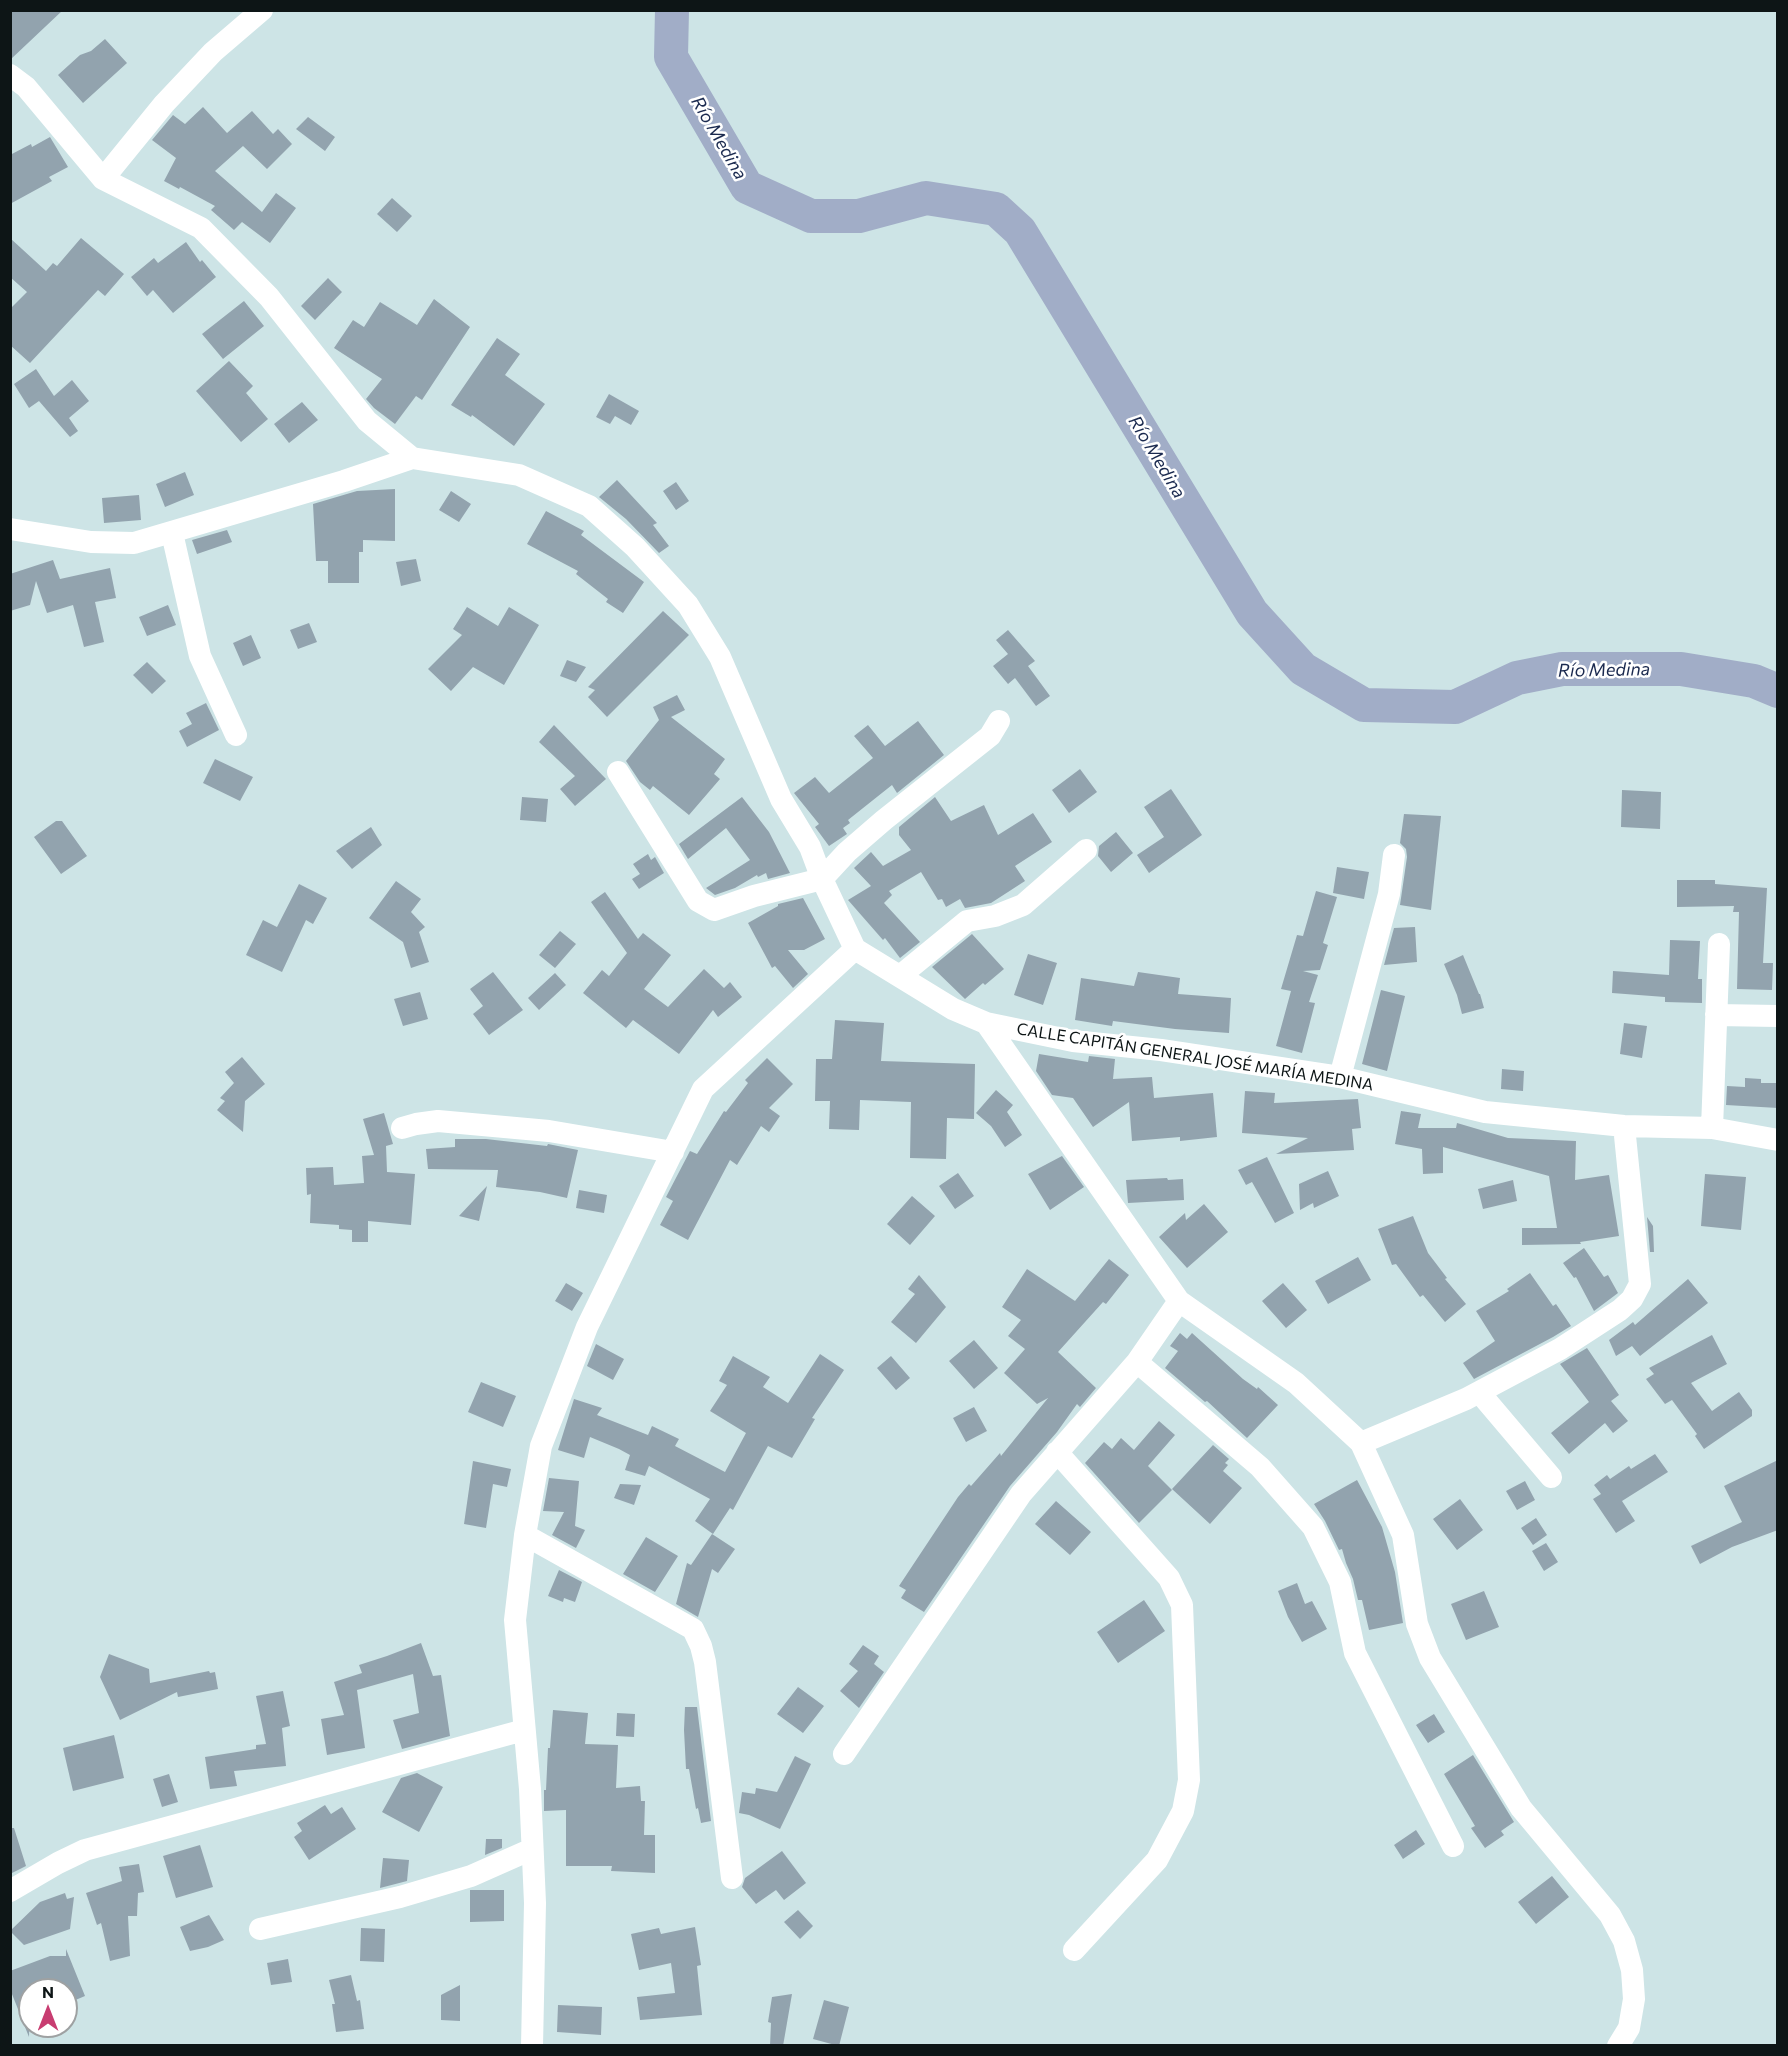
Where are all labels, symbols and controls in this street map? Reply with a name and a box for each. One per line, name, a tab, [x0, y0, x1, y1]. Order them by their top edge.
water label: Río Medina	[687, 93, 751, 183]
water label: Río Medina	[1124, 412, 1190, 502]
water label: Río Medina	[1558, 658, 1650, 682]
street label: CALLE CAPITÁN GENERAL JOSÉ MARÍA MEDINA	[1015, 1019, 1375, 1095]
north arrow	[18, 1978, 78, 2038]
text: N	[42, 1982, 54, 2001]

